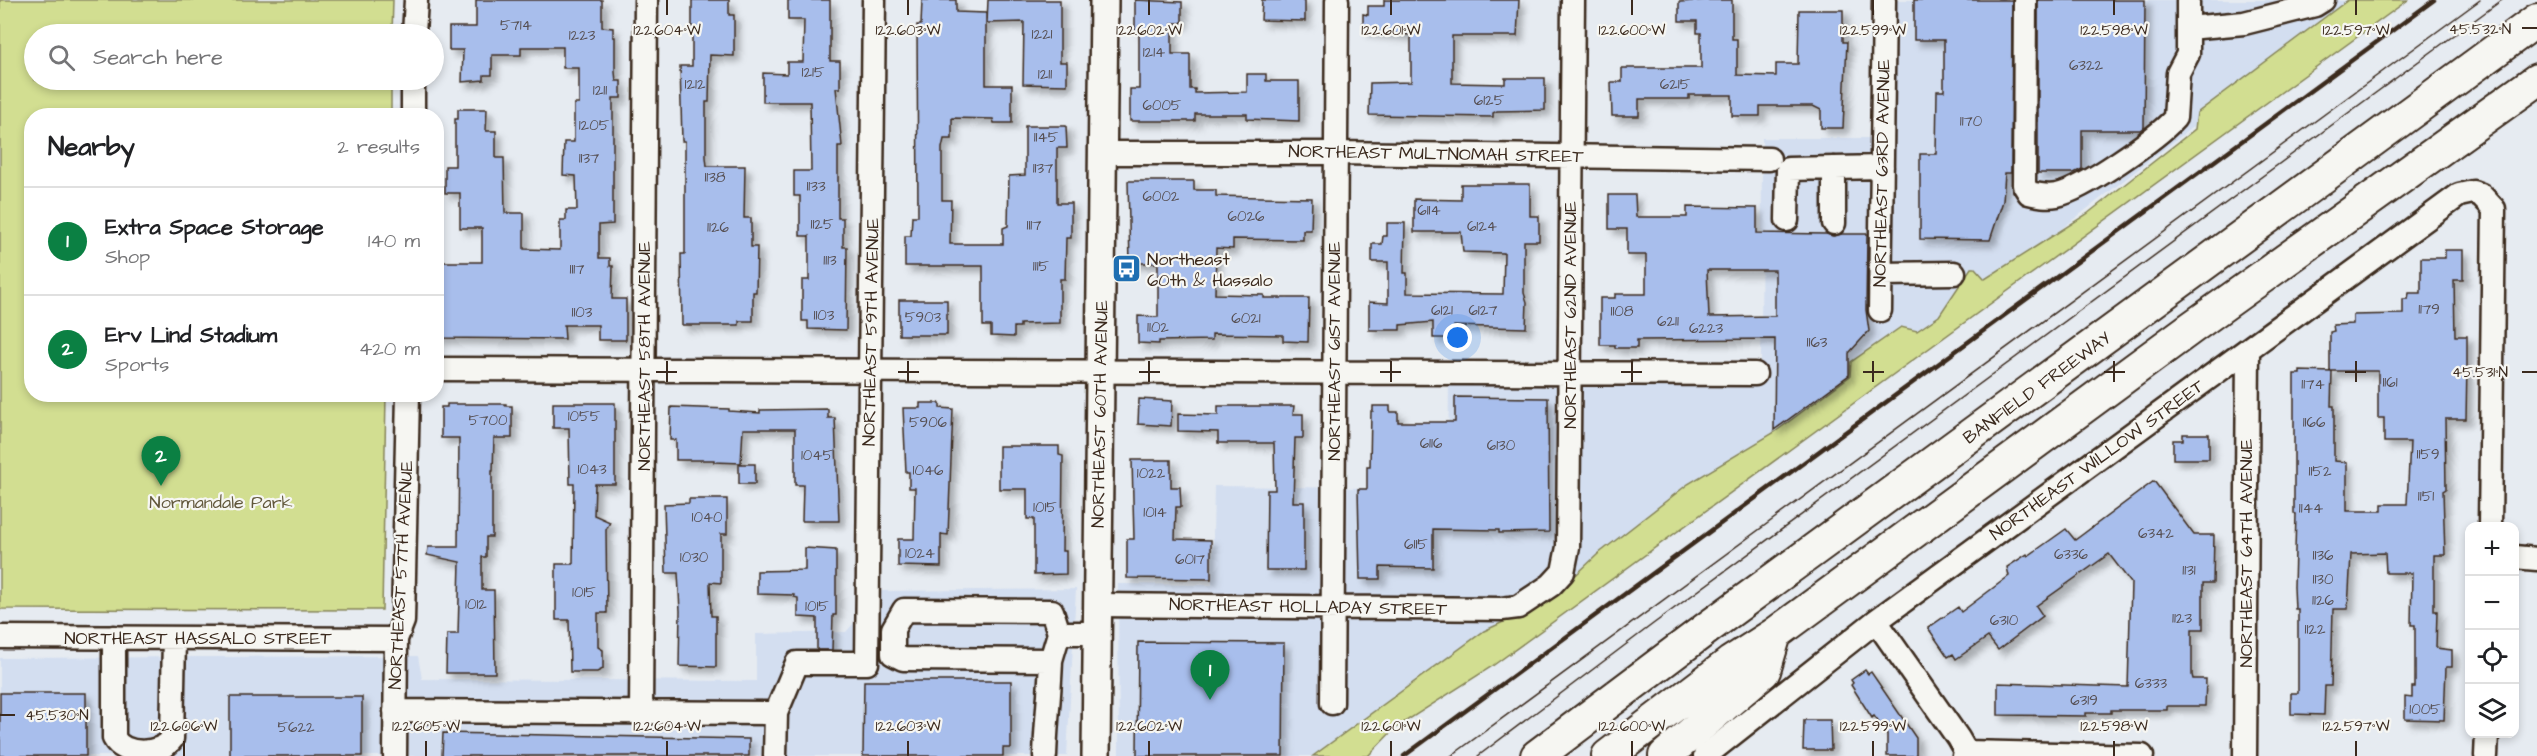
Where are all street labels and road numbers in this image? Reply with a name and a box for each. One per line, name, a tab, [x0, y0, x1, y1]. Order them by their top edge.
street label: NORTHEAST 63RD AVENUE	[1868, 58, 1896, 287]
street label: NORTHEAST MULTNOMAH STREET	[1288, 139, 1585, 169]
street label: NORTHEAST 62ND AVENUE	[1558, 201, 1583, 429]
street label: NORTHEAST 59TH AVENUE	[857, 217, 885, 446]
street label: NORTHEAST 58TH AVENUE	[632, 241, 657, 471]
street label: NORTHEAST 61ST AVENUE	[1322, 241, 1347, 461]
street label: NORTHEAST 60TH AVENUE	[1086, 299, 1114, 528]
street label: BANFIELD FREEWAY	[1958, 326, 2116, 450]
street label: NORTHEAST WILLOW STREET	[1985, 373, 2210, 546]
street label: NORTHEAST 64TH AVENUE	[2234, 438, 2259, 667]
street label: NORTHEAST 57TH AVENUE	[383, 460, 419, 690]
street label: NORTHEAST HOLLADAY STREET	[1169, 592, 1448, 622]
street label: NORTHEAST HASSALO STREET	[64, 626, 332, 651]

